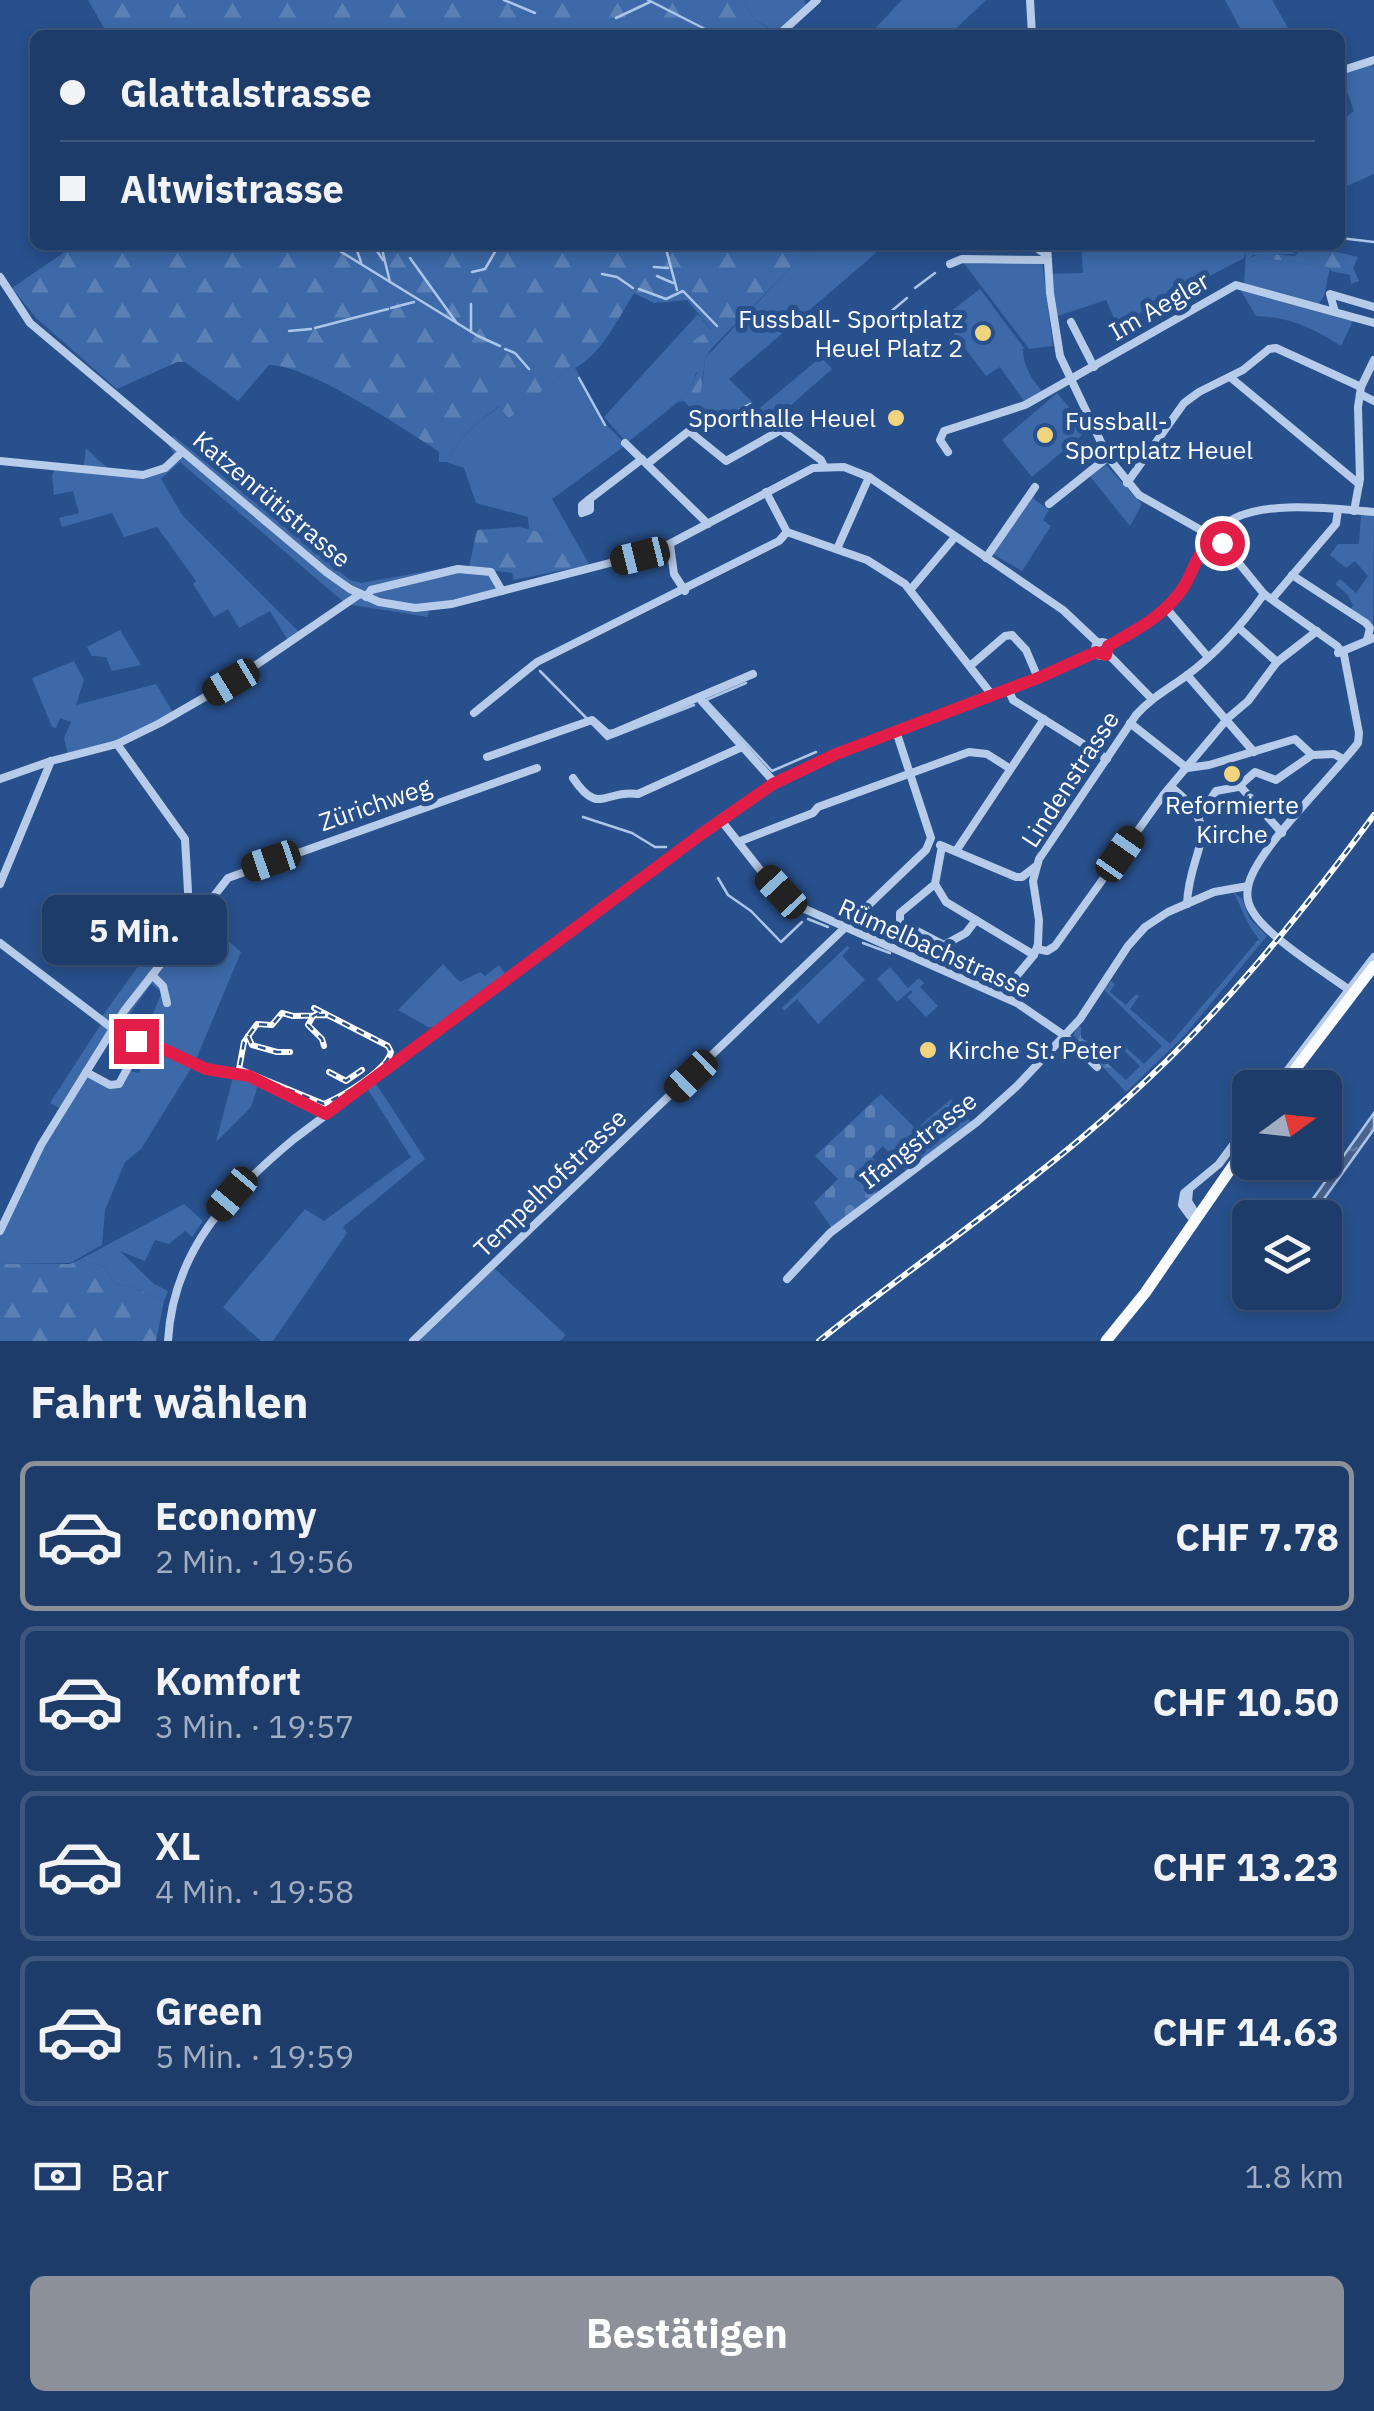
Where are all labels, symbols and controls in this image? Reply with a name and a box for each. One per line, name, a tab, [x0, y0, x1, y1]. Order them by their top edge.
text: Glattalstrasse	[120, 68, 372, 117]
text: Altwistrasse	[120, 164, 344, 213]
street label: Im Aegler	[1103, 264, 1215, 347]
place label: Fussball- Sportplatz Heuel Platz 2	[738, 302, 963, 364]
marker: Fussball- Sportplatz Heuel Platz 2	[972, 322, 994, 344]
place label: Sporthalle Heuel	[688, 401, 876, 434]
place label: Fussball- Sportplatz Heuel	[1065, 404, 1253, 466]
marker: Sporthalle Heuel	[885, 407, 907, 429]
street label: Katzenrütistrasse	[186, 423, 358, 574]
marker: Fussball- Sportplatz Heuel	[1034, 424, 1056, 446]
route start	[1200, 521, 1245, 566]
car	[607, 534, 673, 578]
car	[198, 654, 264, 710]
street label: Lindenstrasse	[1013, 704, 1126, 853]
marker: Reformierte Kirche	[1221, 763, 1243, 785]
street label: Zürichweg	[314, 769, 435, 838]
place label: Reformierte Kirche	[1165, 788, 1299, 850]
car	[1091, 821, 1149, 887]
car	[238, 837, 304, 885]
car	[750, 860, 812, 924]
street label: Rümelbachstrasse	[833, 890, 1037, 1005]
callout: 5 Min.	[44, 896, 228, 966]
text: 5 Min.	[89, 909, 180, 951]
route end	[114, 1019, 159, 1064]
place label: Kirche St. Peter	[948, 1033, 1122, 1066]
marker: Kirche St. Peter	[917, 1039, 939, 1061]
car	[659, 1044, 723, 1108]
north arrow	[1232, 1070, 1342, 1180]
map controls	[1232, 1070, 1342, 1310]
street label: Ifangstrasse	[852, 1084, 983, 1196]
street label: Tempelhofstrasse	[466, 1101, 633, 1264]
car	[201, 1161, 263, 1227]
button: layers	[1232, 1200, 1342, 1310]
text: Fahrt wählen	[30, 1372, 309, 1430]
icon: car	[35, 1491, 125, 1581]
text: Economy	[155, 1491, 317, 1540]
text: CHF 7.78	[1175, 1512, 1339, 1561]
text: 2 Min. · 19:56	[155, 1540, 354, 1582]
icon: car	[35, 1656, 125, 1746]
text: Komfort	[155, 1656, 301, 1705]
text: CHF 10.50	[1153, 1677, 1339, 1726]
text: 3 Min. · 19:57	[155, 1705, 354, 1747]
icon: car	[35, 1821, 125, 1911]
text: XL	[155, 1821, 201, 1870]
text: CHF 13.23	[1153, 1842, 1339, 1891]
text: 4 Min. · 19:58	[155, 1870, 354, 1912]
icon: car	[35, 1986, 125, 2076]
text: Green	[155, 1986, 263, 2035]
text: CHF 14.63	[1153, 2007, 1339, 2056]
text: 5 Min. · 19:59	[155, 2035, 354, 2077]
icon: cash	[30, 2149, 85, 2204]
text: Bar	[110, 2152, 169, 2201]
text: 1.8 km	[1245, 2155, 1344, 2197]
button: Bestätigen	[30, 2276, 1344, 2391]

